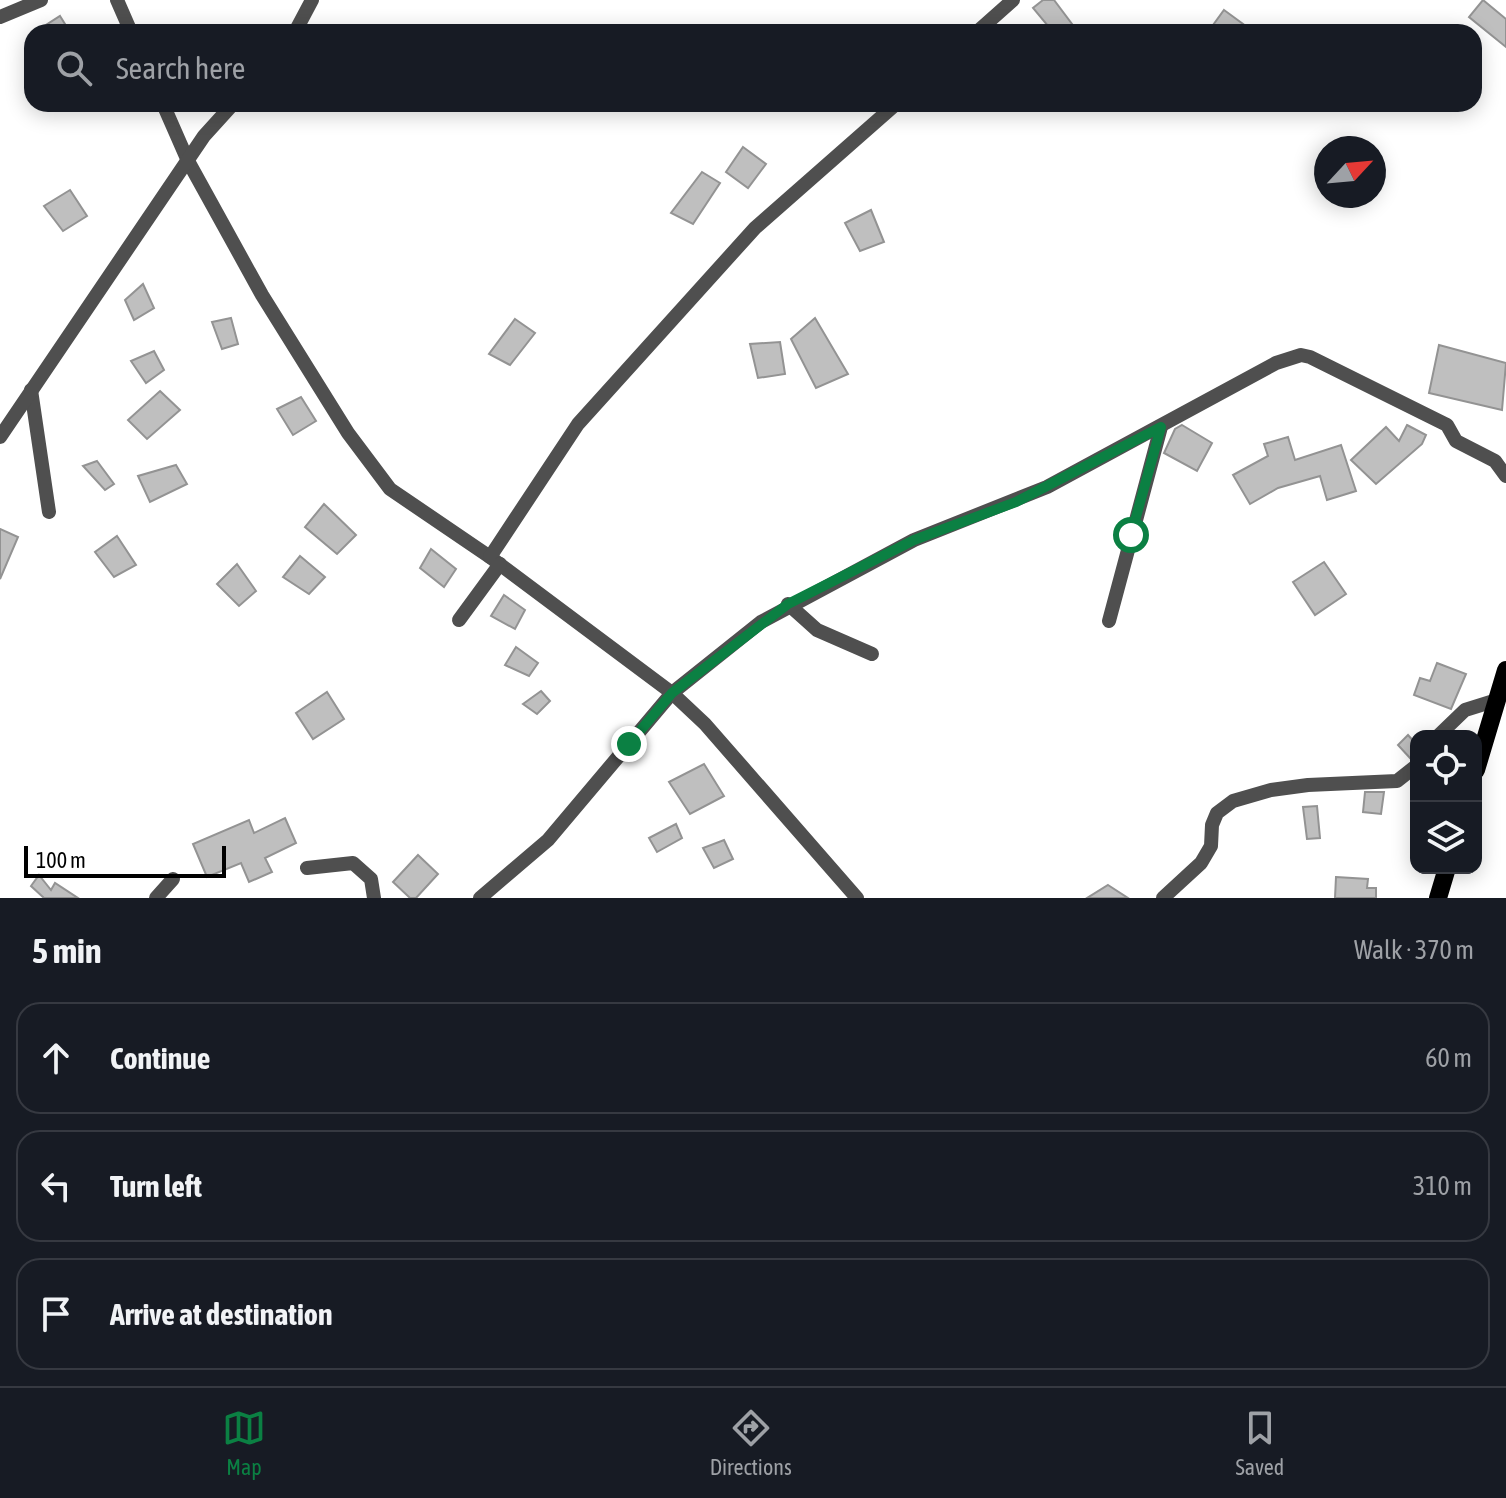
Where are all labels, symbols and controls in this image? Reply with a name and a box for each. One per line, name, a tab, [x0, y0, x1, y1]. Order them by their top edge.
search box	[24, 24, 1482, 112]
icon: search	[52, 46, 96, 90]
text: Search here	[116, 51, 245, 85]
north arrow	[1314, 136, 1386, 208]
route start	[1113, 517, 1149, 553]
route end	[611, 726, 647, 762]
map controls	[1410, 730, 1482, 874]
button: locate	[1410, 730, 1482, 802]
button: layers	[1410, 802, 1482, 874]
scale bar	[24, 842, 226, 878]
text: 100 m	[36, 847, 86, 873]
text: 5 min	[32, 931, 101, 970]
text: Walk · 370 m	[1354, 935, 1474, 965]
icon: ahead	[34, 1036, 78, 1080]
text: Continue	[110, 1041, 210, 1075]
text: 60 m	[1425, 1043, 1472, 1073]
icon: left	[34, 1164, 78, 1208]
text: Turn left	[110, 1169, 202, 1203]
text: 310 m	[1413, 1171, 1472, 1201]
icon: arrive	[34, 1292, 78, 1336]
text: Arrive at destination	[110, 1297, 332, 1331]
tab: Map	[222, 1406, 266, 1480]
tab: Directions	[710, 1406, 792, 1480]
tab: Saved	[1235, 1406, 1284, 1480]

